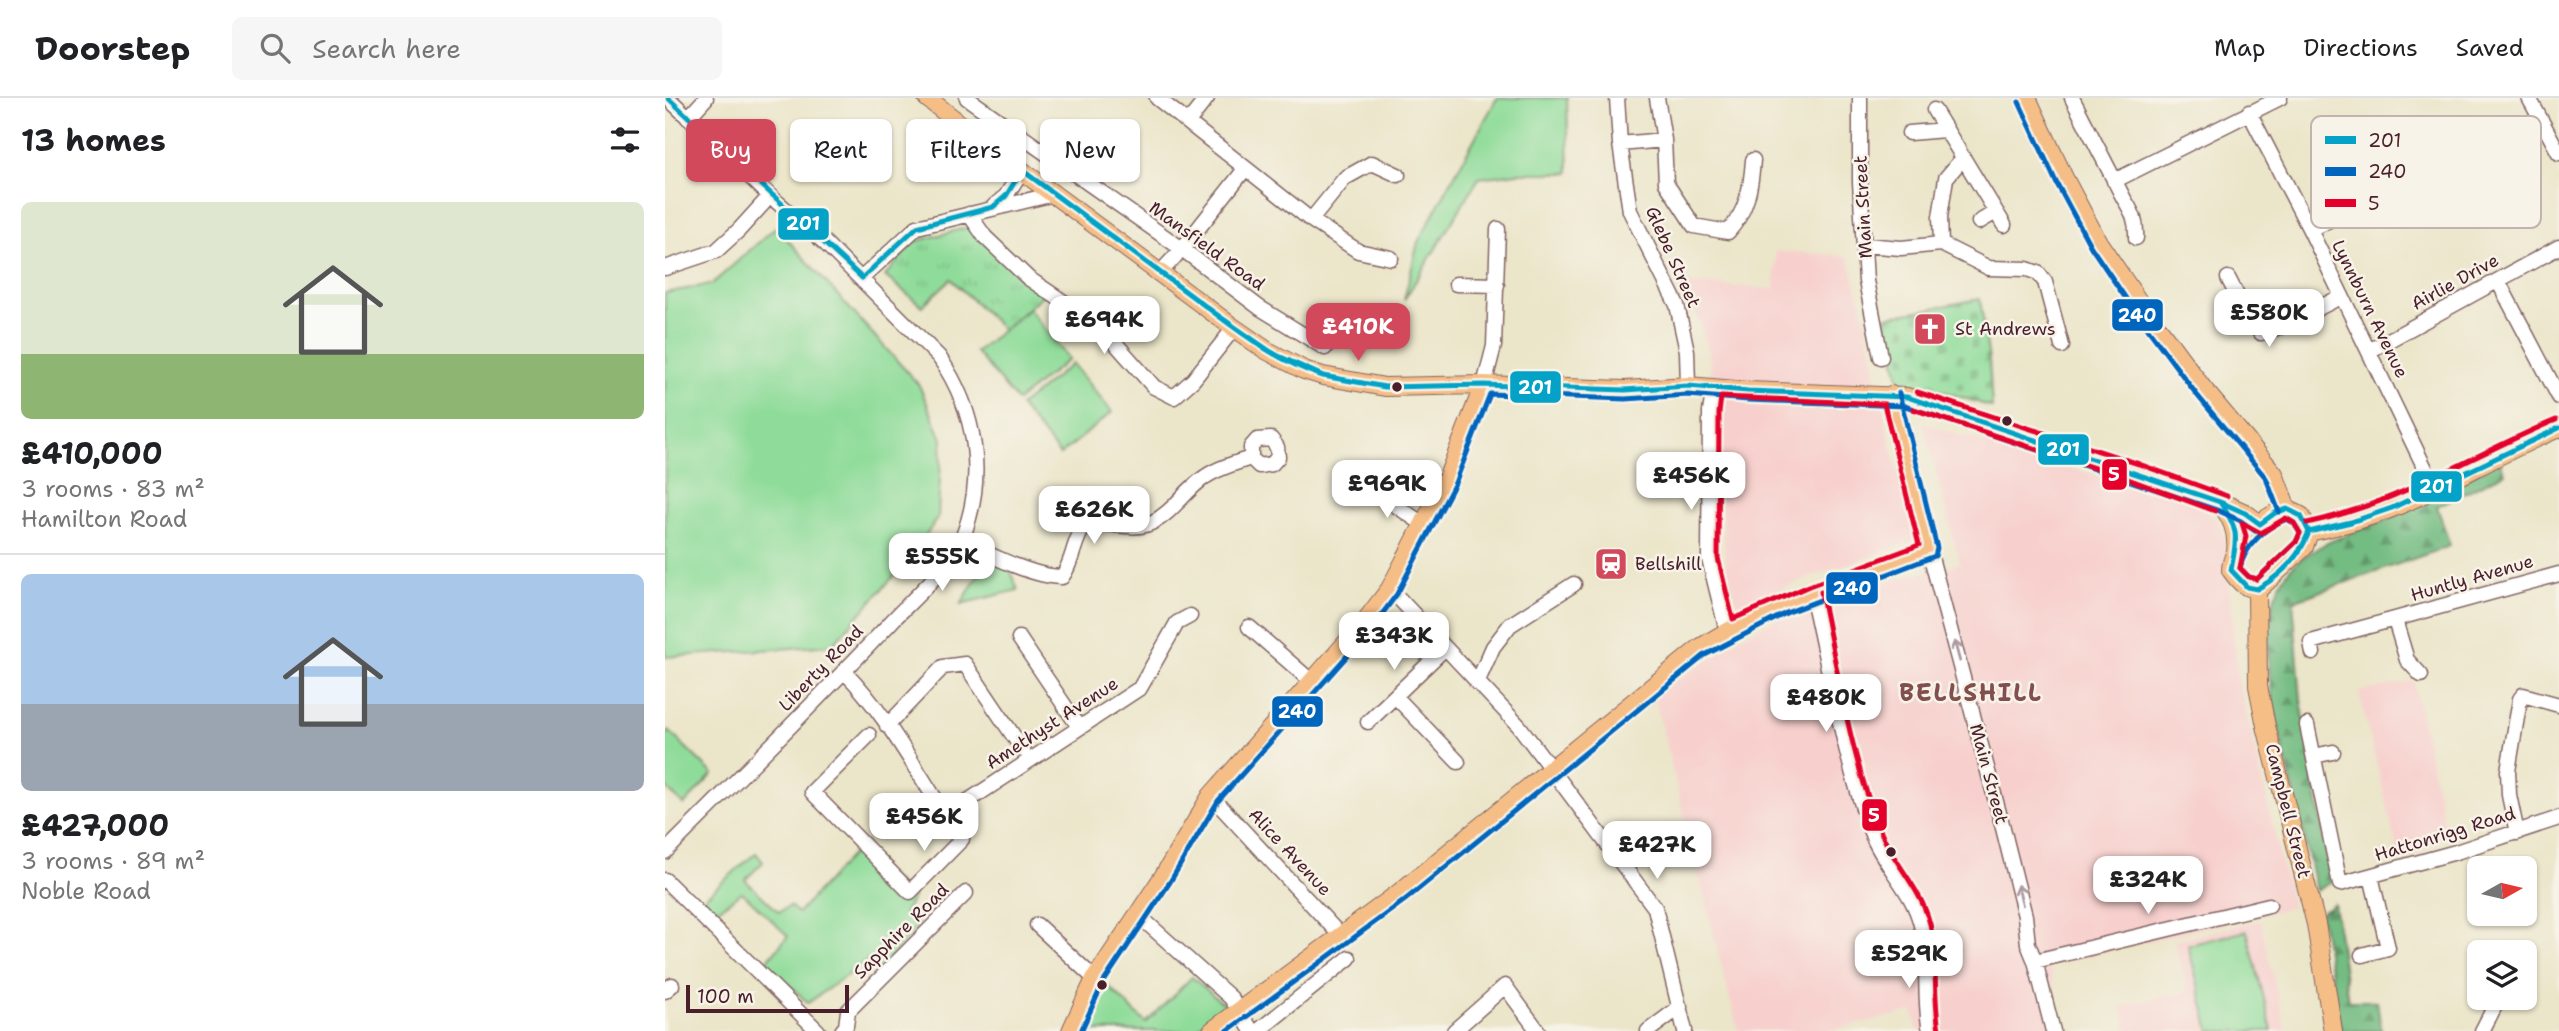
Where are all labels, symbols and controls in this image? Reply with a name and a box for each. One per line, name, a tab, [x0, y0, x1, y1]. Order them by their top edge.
search box	[232, 17, 722, 80]
text: Doorstep	[35, 26, 190, 71]
icon: search	[256, 29, 294, 67]
text: Search here	[312, 31, 461, 66]
text: Map	[2214, 32, 2265, 64]
text: Directions	[2303, 32, 2418, 64]
text: Saved	[2456, 32, 2524, 64]
legend	[2311, 116, 2541, 228]
chip: Buy	[686, 119, 776, 182]
chip: Rent	[790, 119, 892, 182]
chip: Filters	[906, 119, 1026, 182]
chip: New	[1040, 119, 1140, 182]
text: 13 homes	[21, 120, 166, 161]
icon: filters	[606, 121, 644, 159]
text: 201	[2368, 128, 2401, 153]
street label: Main Street	[1848, 155, 1878, 259]
text: 240	[2368, 159, 2407, 184]
text: 5	[2368, 191, 2380, 216]
street label: Mansfield Road	[1144, 196, 1270, 296]
street label: Glebe Street	[1640, 202, 1706, 312]
line badge: 201	[777, 207, 830, 241]
text: 201	[786, 211, 820, 236]
street label: Lynnburn Avenue	[2326, 236, 2414, 382]
icon: home	[270, 247, 396, 373]
street label: Airlie Drive	[2407, 248, 2503, 316]
pin: £580K	[2220, 289, 2318, 349]
pin: £694K	[1055, 296, 1153, 356]
text: £580K	[2230, 297, 2308, 327]
line badge: 240	[2111, 298, 2164, 332]
pin: £410K	[1309, 303, 1407, 363]
text: 240	[2117, 303, 2157, 328]
text: £694K	[1065, 304, 1143, 334]
church icon: St Andrews	[1911, 310, 1949, 348]
text: £410K	[1322, 311, 1394, 341]
place label: St Andrews	[1955, 317, 2056, 341]
line badge: 201	[1509, 370, 1562, 404]
text: 201	[1518, 375, 1552, 400]
unlabelled marker	[1390, 380, 1404, 394]
unlabelled marker	[2000, 414, 2014, 428]
text: £410,000	[21, 433, 163, 474]
line badge: 201	[2037, 433, 2090, 466]
text: 201	[2046, 437, 2080, 462]
pin: £456K	[1642, 452, 1740, 512]
line badge: 5	[2101, 458, 2128, 491]
pin: £969K	[1338, 460, 1436, 520]
text: £456K	[1652, 460, 1730, 490]
text: 5	[2108, 462, 2120, 487]
text: £969K	[1348, 468, 1426, 498]
line badge: 201	[2410, 470, 2463, 503]
text: 3 rooms · 83 m²	[21, 474, 205, 504]
text: 201	[2419, 474, 2453, 499]
pin: £626K	[1045, 486, 1143, 546]
text: £626K	[1055, 494, 1133, 524]
text: Hamilton Road	[21, 504, 187, 534]
pin: £555K	[893, 533, 991, 593]
text: £555K	[905, 541, 979, 571]
station icon: Bellshill	[1592, 545, 1630, 583]
street label: Huntly Avenue	[2408, 549, 2536, 607]
place label: Bellshill	[1635, 552, 1702, 576]
line badge: 240	[1825, 571, 1879, 605]
text: 240	[1832, 576, 1872, 601]
pin: £343K	[1345, 612, 1443, 672]
icon: home	[270, 619, 396, 745]
street label: Liberty Road	[774, 619, 868, 717]
text: £343K	[1355, 620, 1433, 650]
one-way arrow	[1950, 640, 1963, 663]
street label: Amethyst Avenue	[981, 671, 1123, 775]
pin: £480K	[1777, 674, 1875, 734]
district label: BELLSHILL	[1899, 677, 2043, 709]
text: £480K	[1786, 682, 1866, 712]
line badge: 240	[1271, 695, 1324, 728]
text: 240	[1277, 699, 1317, 724]
street label: Main Street	[1964, 721, 2014, 827]
street label: Campbell Street	[2260, 741, 2316, 881]
pin: £456K	[875, 794, 973, 853]
line badge: 5	[1861, 798, 1888, 832]
text: £456K	[885, 801, 963, 831]
street label: Hattonrigg Road	[2371, 801, 2519, 867]
street label: Alice Avenue	[1243, 803, 1337, 901]
text: 5	[1868, 803, 1880, 828]
text: £427,000	[21, 805, 169, 846]
pin: £427K	[1608, 822, 1706, 881]
text: £427K	[1618, 829, 1696, 859]
unlabelled marker	[1884, 845, 1898, 859]
text: 3 rooms · 89 m²	[21, 846, 205, 876]
pin: £324K	[2099, 856, 2197, 916]
north arrow	[2467, 856, 2537, 926]
map controls	[2467, 856, 2537, 1010]
text: £324K	[2109, 864, 2187, 894]
text: Noble Road	[21, 876, 151, 906]
street label: Sapphire Road	[848, 878, 954, 984]
one-way arrow	[2013, 884, 2026, 907]
pin: £529K	[1860, 930, 1958, 990]
text: £529K	[1871, 938, 1947, 968]
button: layers	[2467, 940, 2537, 1010]
unlabelled marker	[1095, 978, 1109, 992]
scale bar	[686, 982, 849, 1014]
text: 100 m	[697, 984, 754, 1009]

